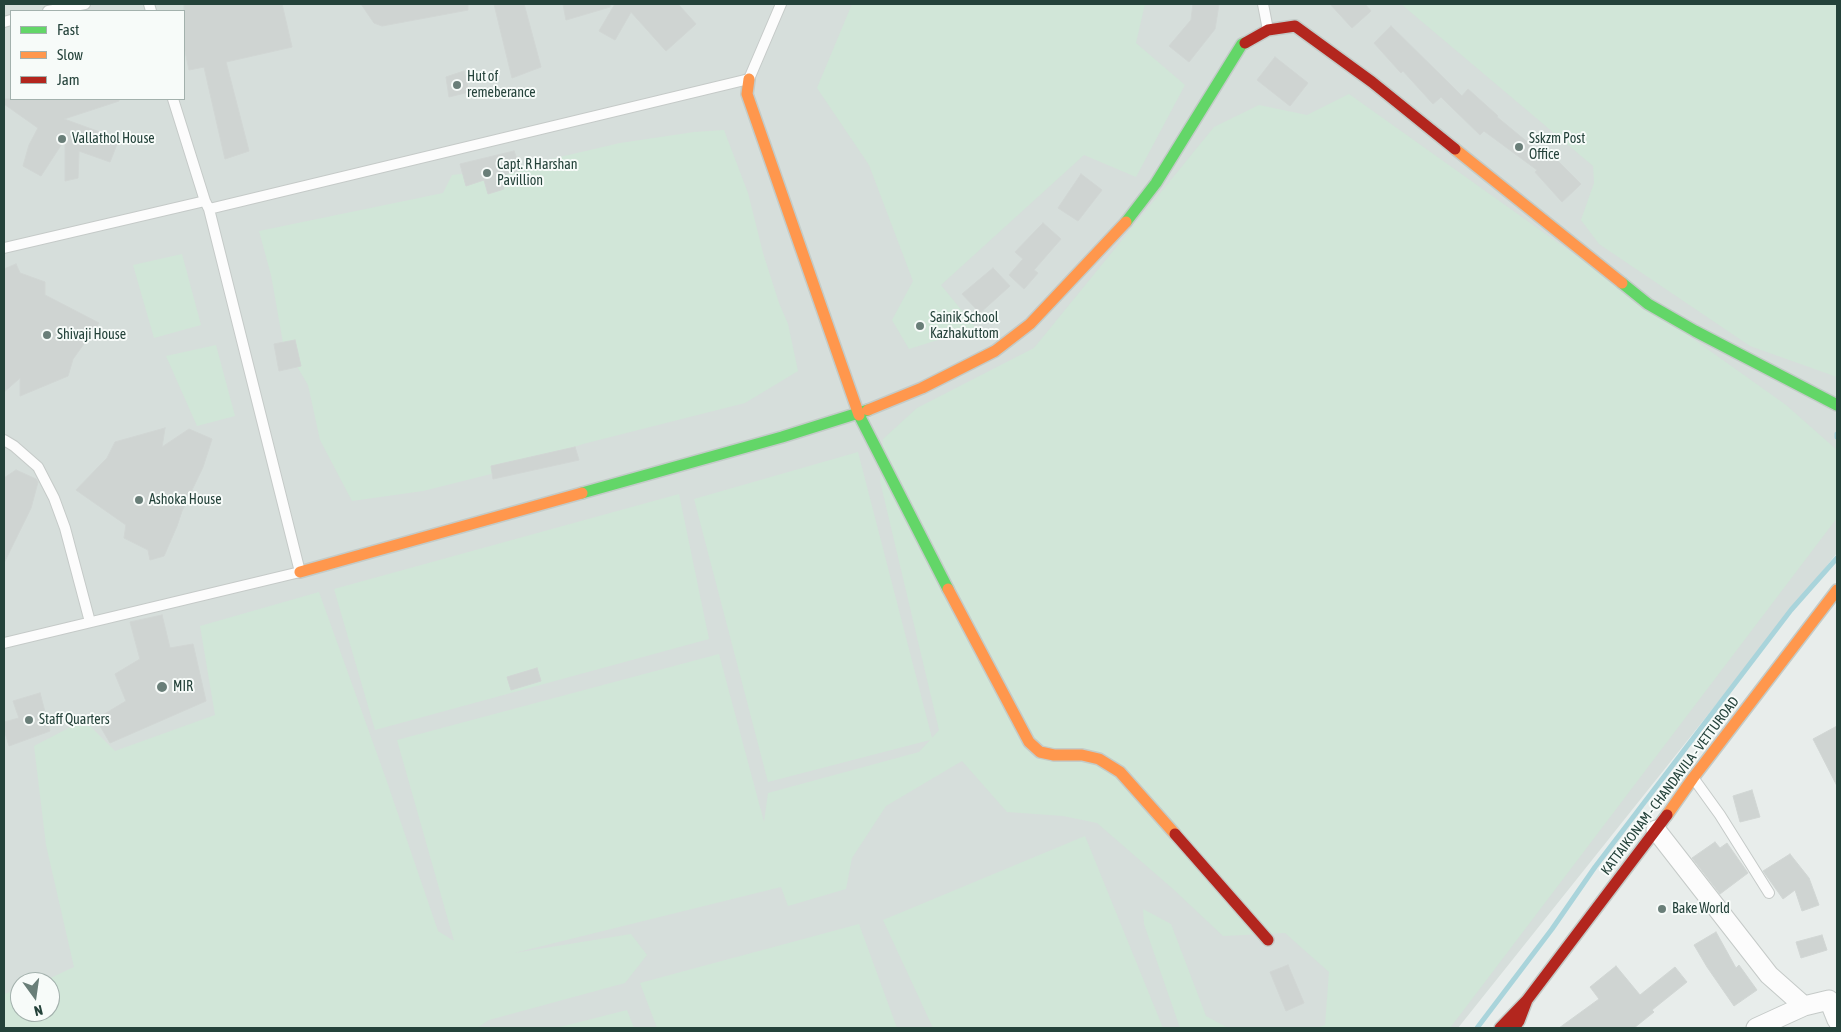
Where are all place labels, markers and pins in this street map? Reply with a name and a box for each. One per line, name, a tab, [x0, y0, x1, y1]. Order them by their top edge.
place label: Hut of remeberance	[467, 69, 536, 102]
marker: Hut of remeberance	[451, 79, 463, 91]
place label: Vallathol House	[72, 131, 155, 147]
place label: Sskzm Post Office	[1529, 131, 1585, 164]
marker: Vallathol House	[56, 133, 68, 145]
marker: Sskzm Post Office	[1513, 141, 1525, 153]
place label: Capt. R Harshan Pavillion	[497, 157, 578, 190]
marker: Capt. R Harshan Pavillion	[481, 167, 493, 179]
place label: Sainik School Kazhakuttom	[930, 310, 999, 342]
marker: Sainik School Kazhakuttom	[914, 320, 926, 332]
place label: Shivaji House	[57, 327, 126, 343]
marker: Shivaji House	[41, 329, 53, 341]
place label: Ashoka House	[149, 492, 222, 508]
marker: Ashoka House	[133, 494, 145, 506]
place label: MIR	[173, 679, 193, 695]
marker: MIR	[155, 680, 169, 694]
place label: Staff Quarters	[39, 712, 110, 728]
marker: Staff Quarters	[23, 714, 35, 726]
place label: Bake World	[1672, 901, 1730, 917]
marker: Bake World	[1656, 903, 1668, 915]

